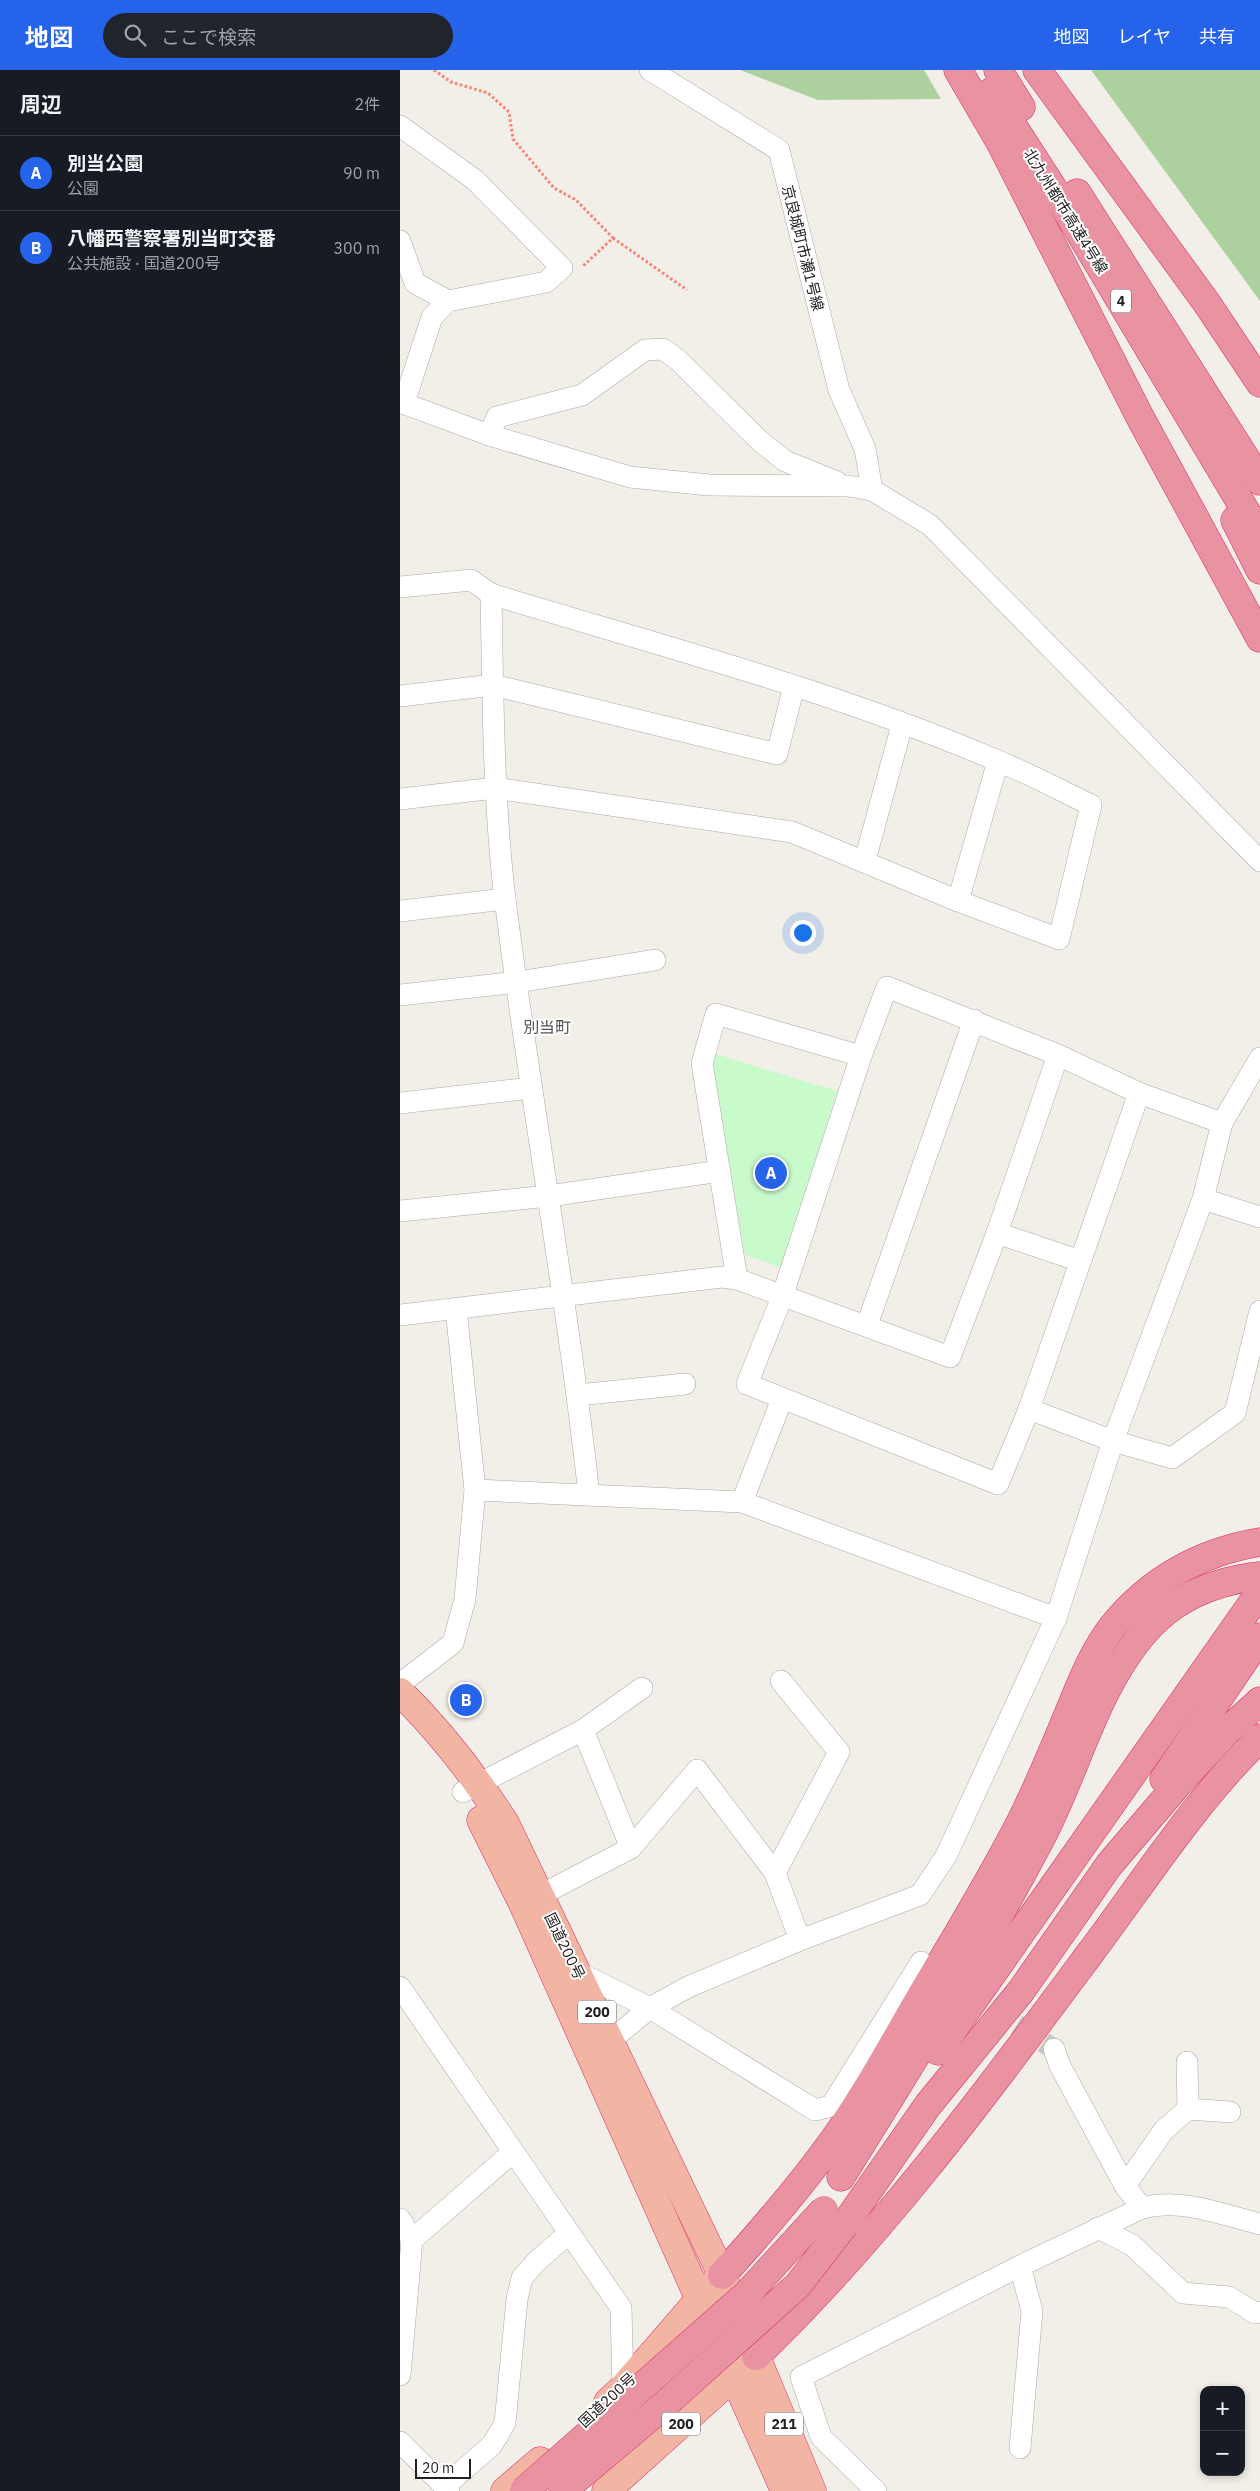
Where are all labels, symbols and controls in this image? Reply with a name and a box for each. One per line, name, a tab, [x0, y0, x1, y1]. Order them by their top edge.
search box	[103, 13, 453, 58]
text: 地図	[25, 21, 73, 53]
icon: search	[121, 21, 149, 49]
text: ここで検索	[161, 25, 256, 49]
text: 地図	[1054, 25, 1090, 48]
text: レイヤ	[1118, 25, 1171, 48]
text: 共有	[1199, 25, 1235, 48]
text: 周辺	[20, 90, 62, 118]
text: 2件	[354, 94, 380, 114]
street label: 北九州都市高速4号線	[1020, 145, 1112, 277]
text: 別当公園	[67, 151, 143, 175]
text: A	[31, 163, 41, 183]
text: 90 m	[343, 163, 380, 183]
text: 公園	[67, 178, 99, 198]
street label: 京良城町市瀬1号線	[778, 183, 828, 313]
text: 八幡西警察署別当町交番	[67, 226, 276, 250]
text: B	[31, 238, 41, 258]
text: 300 m	[333, 238, 380, 258]
text: 公共施設 · 国道200号	[67, 253, 221, 273]
road number: 4	[1111, 290, 1131, 312]
your location	[790, 920, 816, 946]
district label: 別当町	[523, 1017, 571, 1037]
pin: A	[755, 1154, 787, 1192]
pin: B	[450, 1681, 482, 1719]
street label: 国道200号	[541, 1909, 589, 1983]
road number: 200	[578, 2000, 616, 2024]
street label: 国道200号	[574, 2368, 640, 2432]
map controls	[1200, 2386, 1245, 2476]
button: +	[1200, 2386, 1245, 2431]
road number: 200	[662, 2412, 700, 2436]
road number: 211	[765, 2412, 803, 2436]
button: −	[1200, 2431, 1245, 2476]
scale bar	[415, 2456, 471, 2479]
text: 20 m	[422, 2459, 454, 2477]

